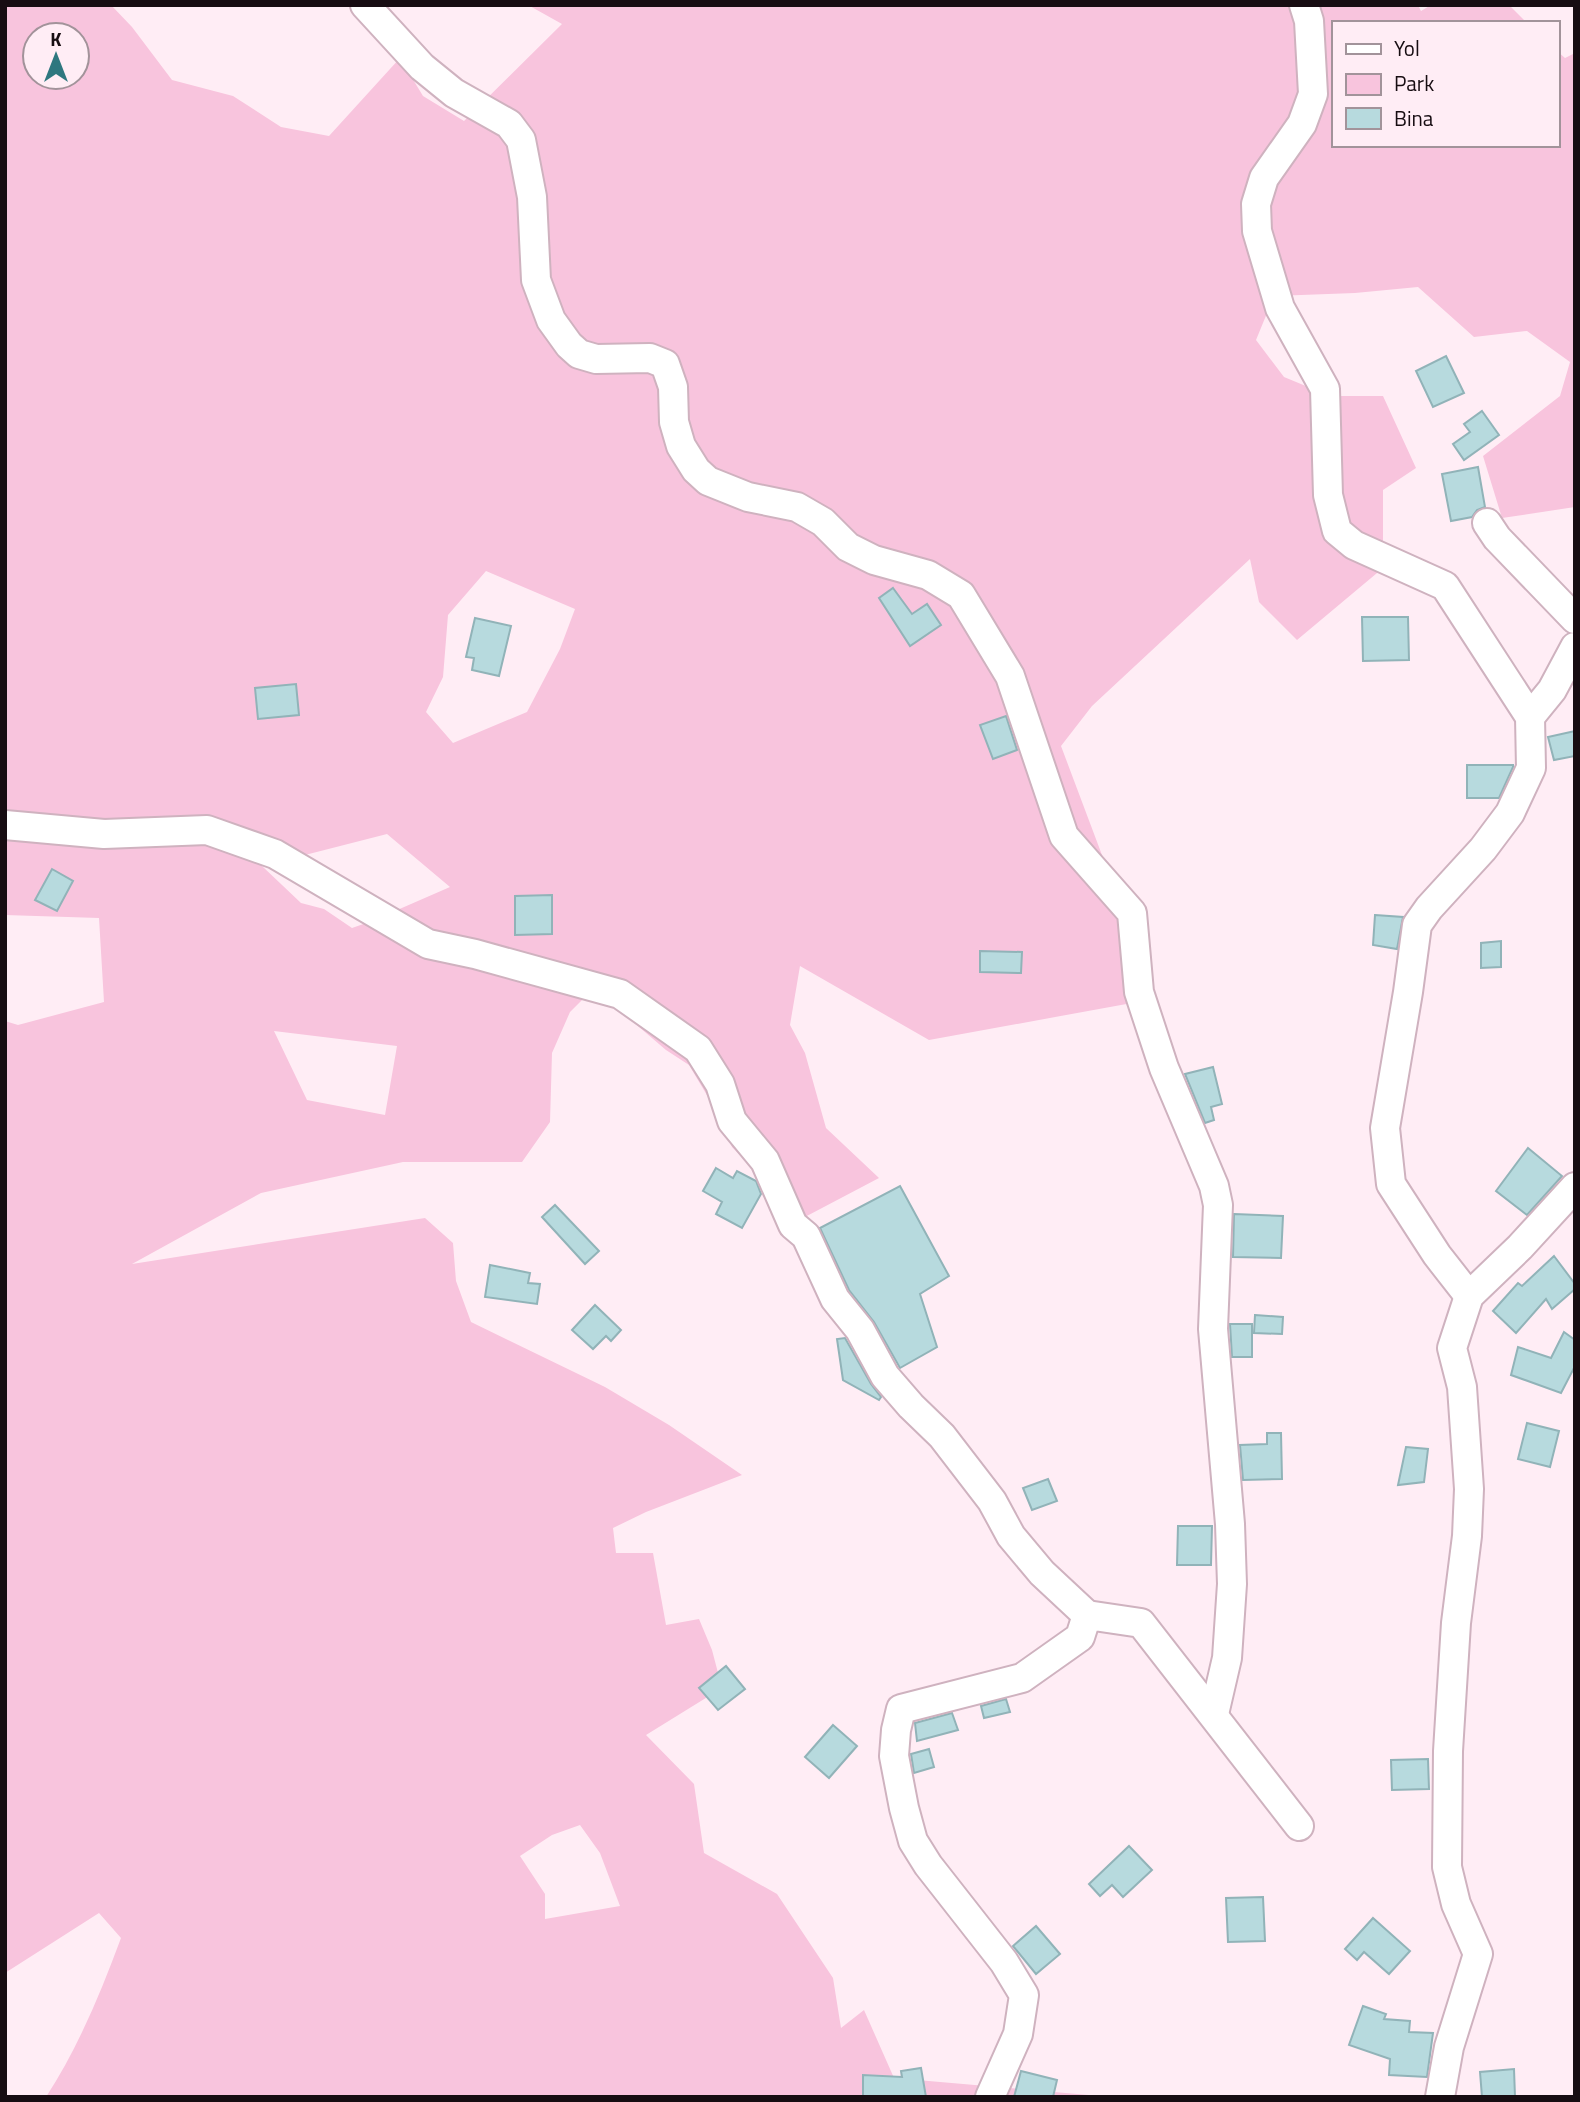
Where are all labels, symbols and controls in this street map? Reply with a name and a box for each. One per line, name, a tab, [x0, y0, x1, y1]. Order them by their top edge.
north arrow	[21, 21, 91, 91]
legend	[1332, 21, 1559, 147]
text: K	[50, 24, 62, 53]
text: Yol	[1394, 32, 1420, 64]
text: Park	[1394, 67, 1434, 99]
text: Bina	[1394, 102, 1434, 134]

